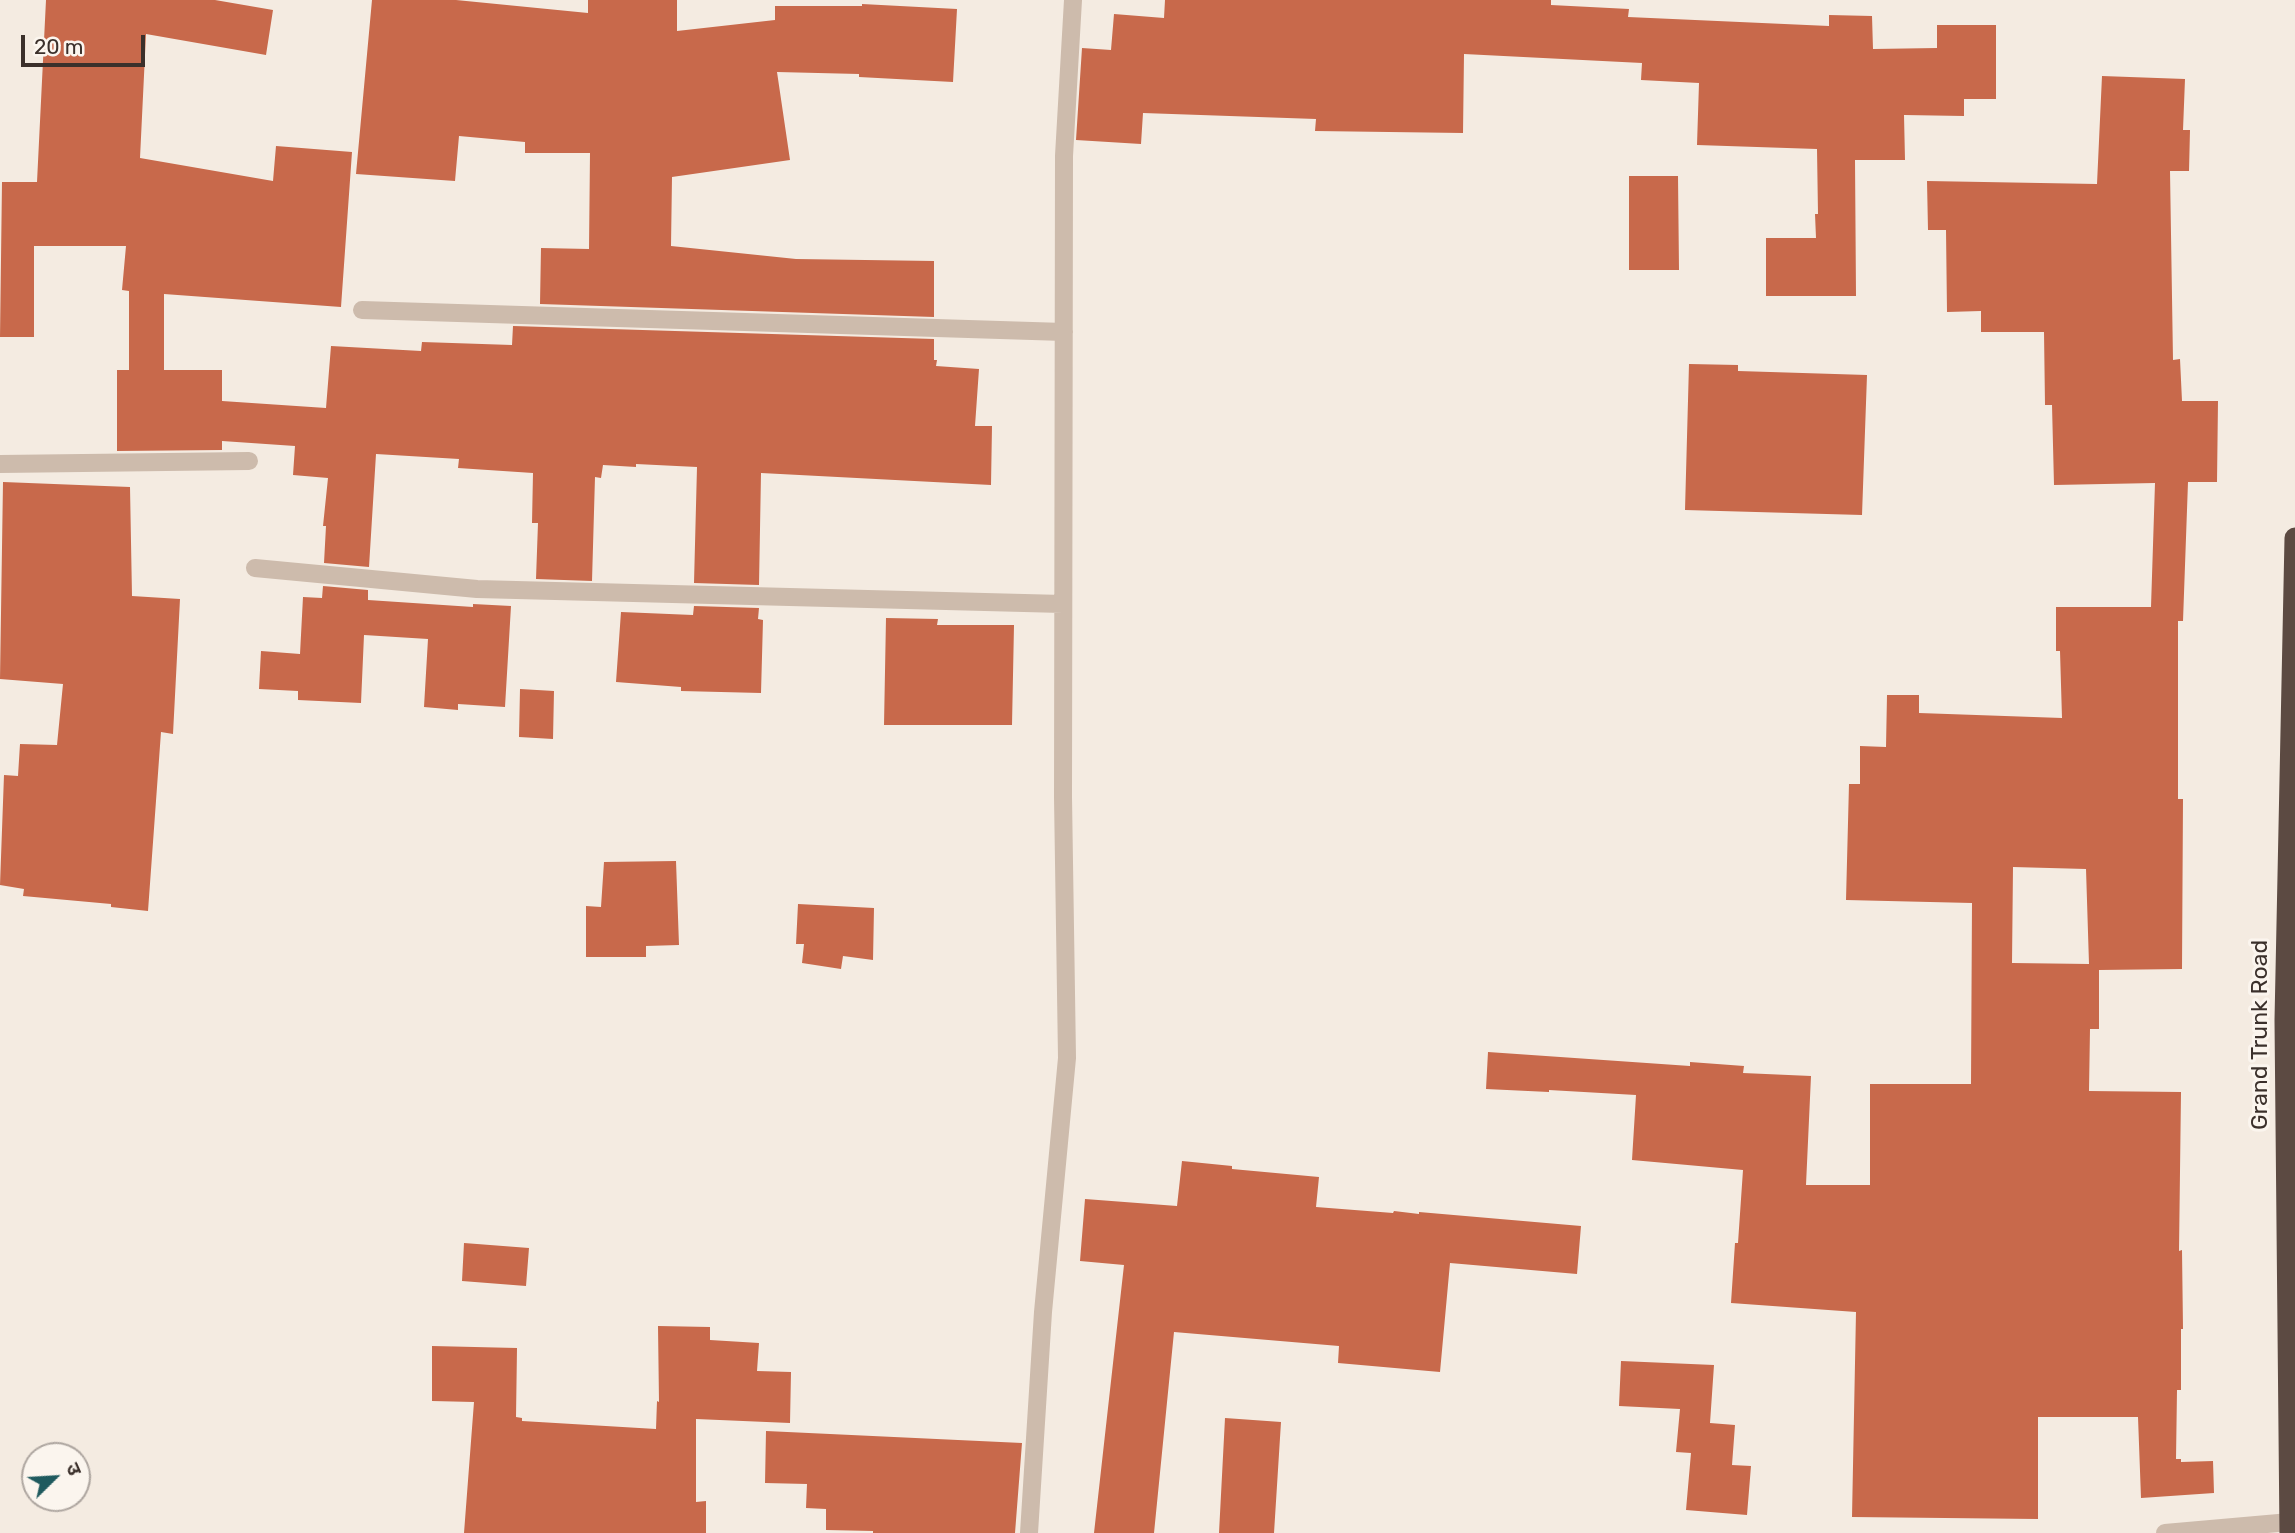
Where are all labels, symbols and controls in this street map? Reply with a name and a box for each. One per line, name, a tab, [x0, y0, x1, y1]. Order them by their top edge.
scale bar	[24, 21, 149, 65]
text: 20 m	[34, 34, 83, 59]
street label: Grand Trunk Road	[2246, 940, 2274, 1130]
north arrow	[21, 1442, 91, 1512]
text: उ	[61, 1459, 87, 1479]

